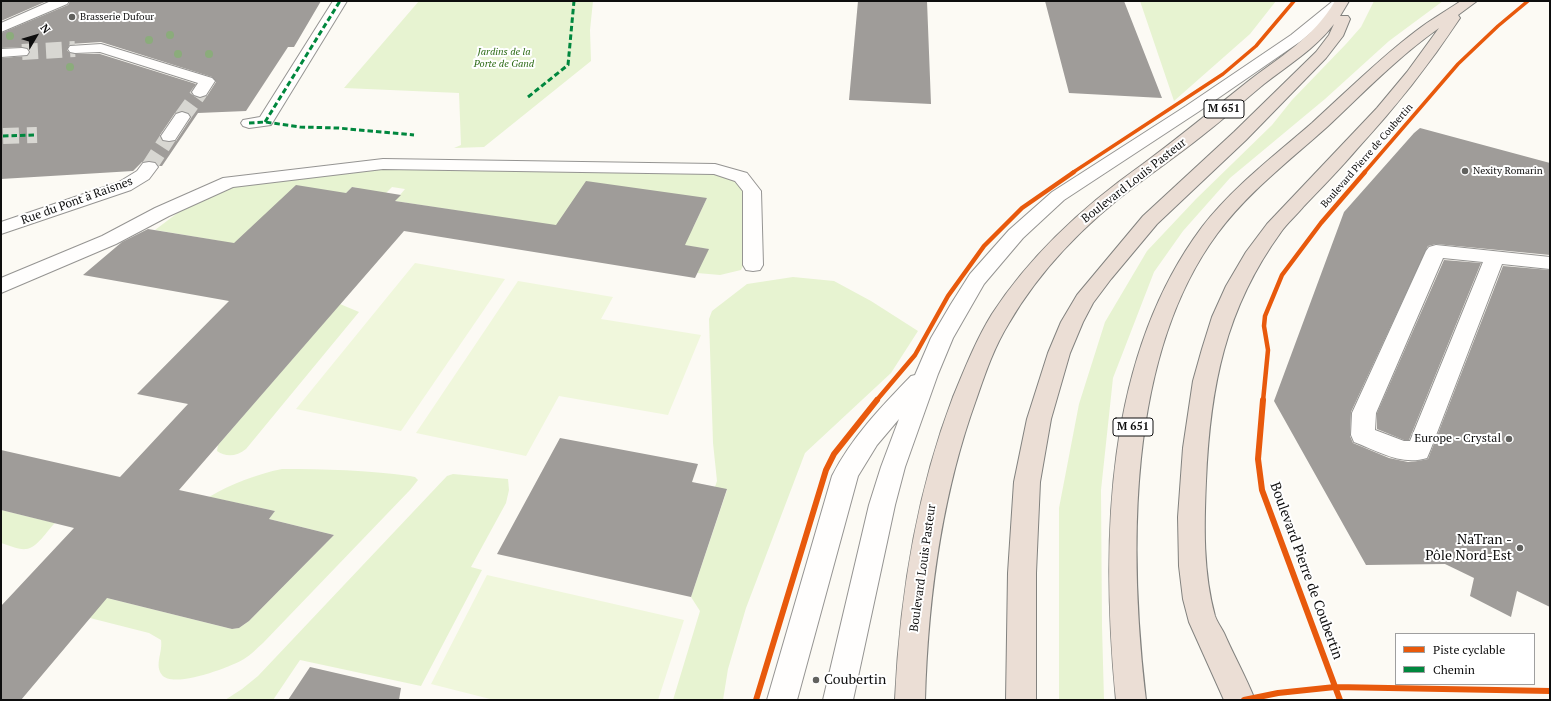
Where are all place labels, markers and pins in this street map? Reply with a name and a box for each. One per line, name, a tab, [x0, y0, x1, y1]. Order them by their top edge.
place label: Brasserie Dufour	[80, 11, 154, 23]
marker: Brasserie Dufour	[67, 12, 77, 22]
place label: Nexity Romarin	[1473, 165, 1543, 177]
marker: Nexity Romarin	[1460, 166, 1470, 176]
place label: Europe - Crystal	[1414, 432, 1501, 446]
marker: Europe - Crystal	[1504, 434, 1514, 444]
place label: NaTran - Pôle Nord-Est	[1425, 532, 1512, 564]
marker: NaTran - Pôle Nord-Est	[1515, 543, 1525, 553]
place label: Coubertin	[824, 672, 886, 688]
marker: Coubertin	[811, 675, 821, 685]

